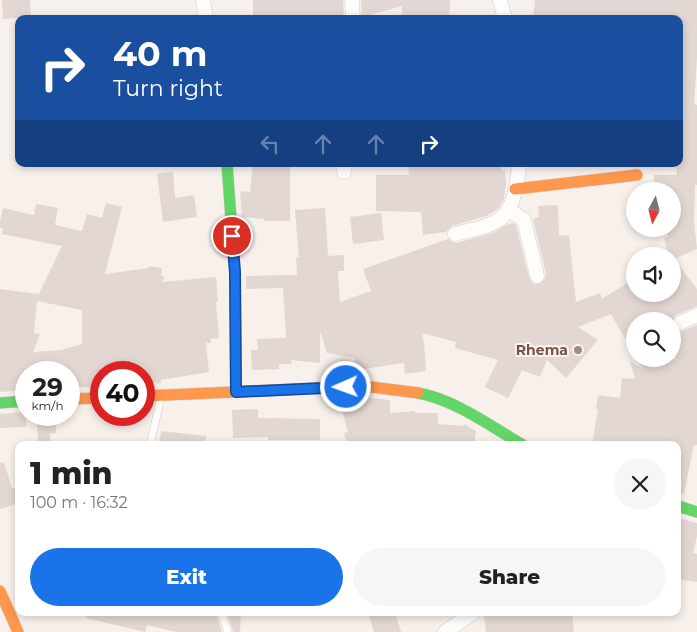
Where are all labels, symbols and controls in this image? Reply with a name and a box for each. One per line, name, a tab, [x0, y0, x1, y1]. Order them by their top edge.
text: 40 m	[113, 32, 208, 75]
icon: right	[30, 35, 95, 100]
text: Turn right	[113, 75, 223, 102]
icon: left	[256, 130, 284, 158]
icon: ahead	[309, 130, 337, 158]
icon: ahead	[362, 130, 390, 158]
icon: right	[415, 130, 443, 158]
north arrow	[626, 182, 681, 238]
map controls	[626, 182, 681, 367]
pin	[211, 215, 253, 257]
icon: arrive	[218, 222, 246, 250]
button: sound	[626, 247, 681, 302]
button: search	[626, 312, 681, 367]
place label: Rhema	[516, 341, 568, 359]
marker: Rhema	[572, 344, 584, 356]
position arrow	[319, 360, 371, 412]
speed limit sign: 40	[90, 361, 155, 426]
text: 29	[32, 372, 63, 402]
text: km/h	[31, 398, 64, 413]
text: 1 min	[30, 455, 113, 492]
button: close	[614, 458, 666, 510]
text: 100 m · 16:32	[30, 493, 128, 512]
button: Exit	[30, 548, 343, 606]
button: Share	[353, 548, 666, 606]

